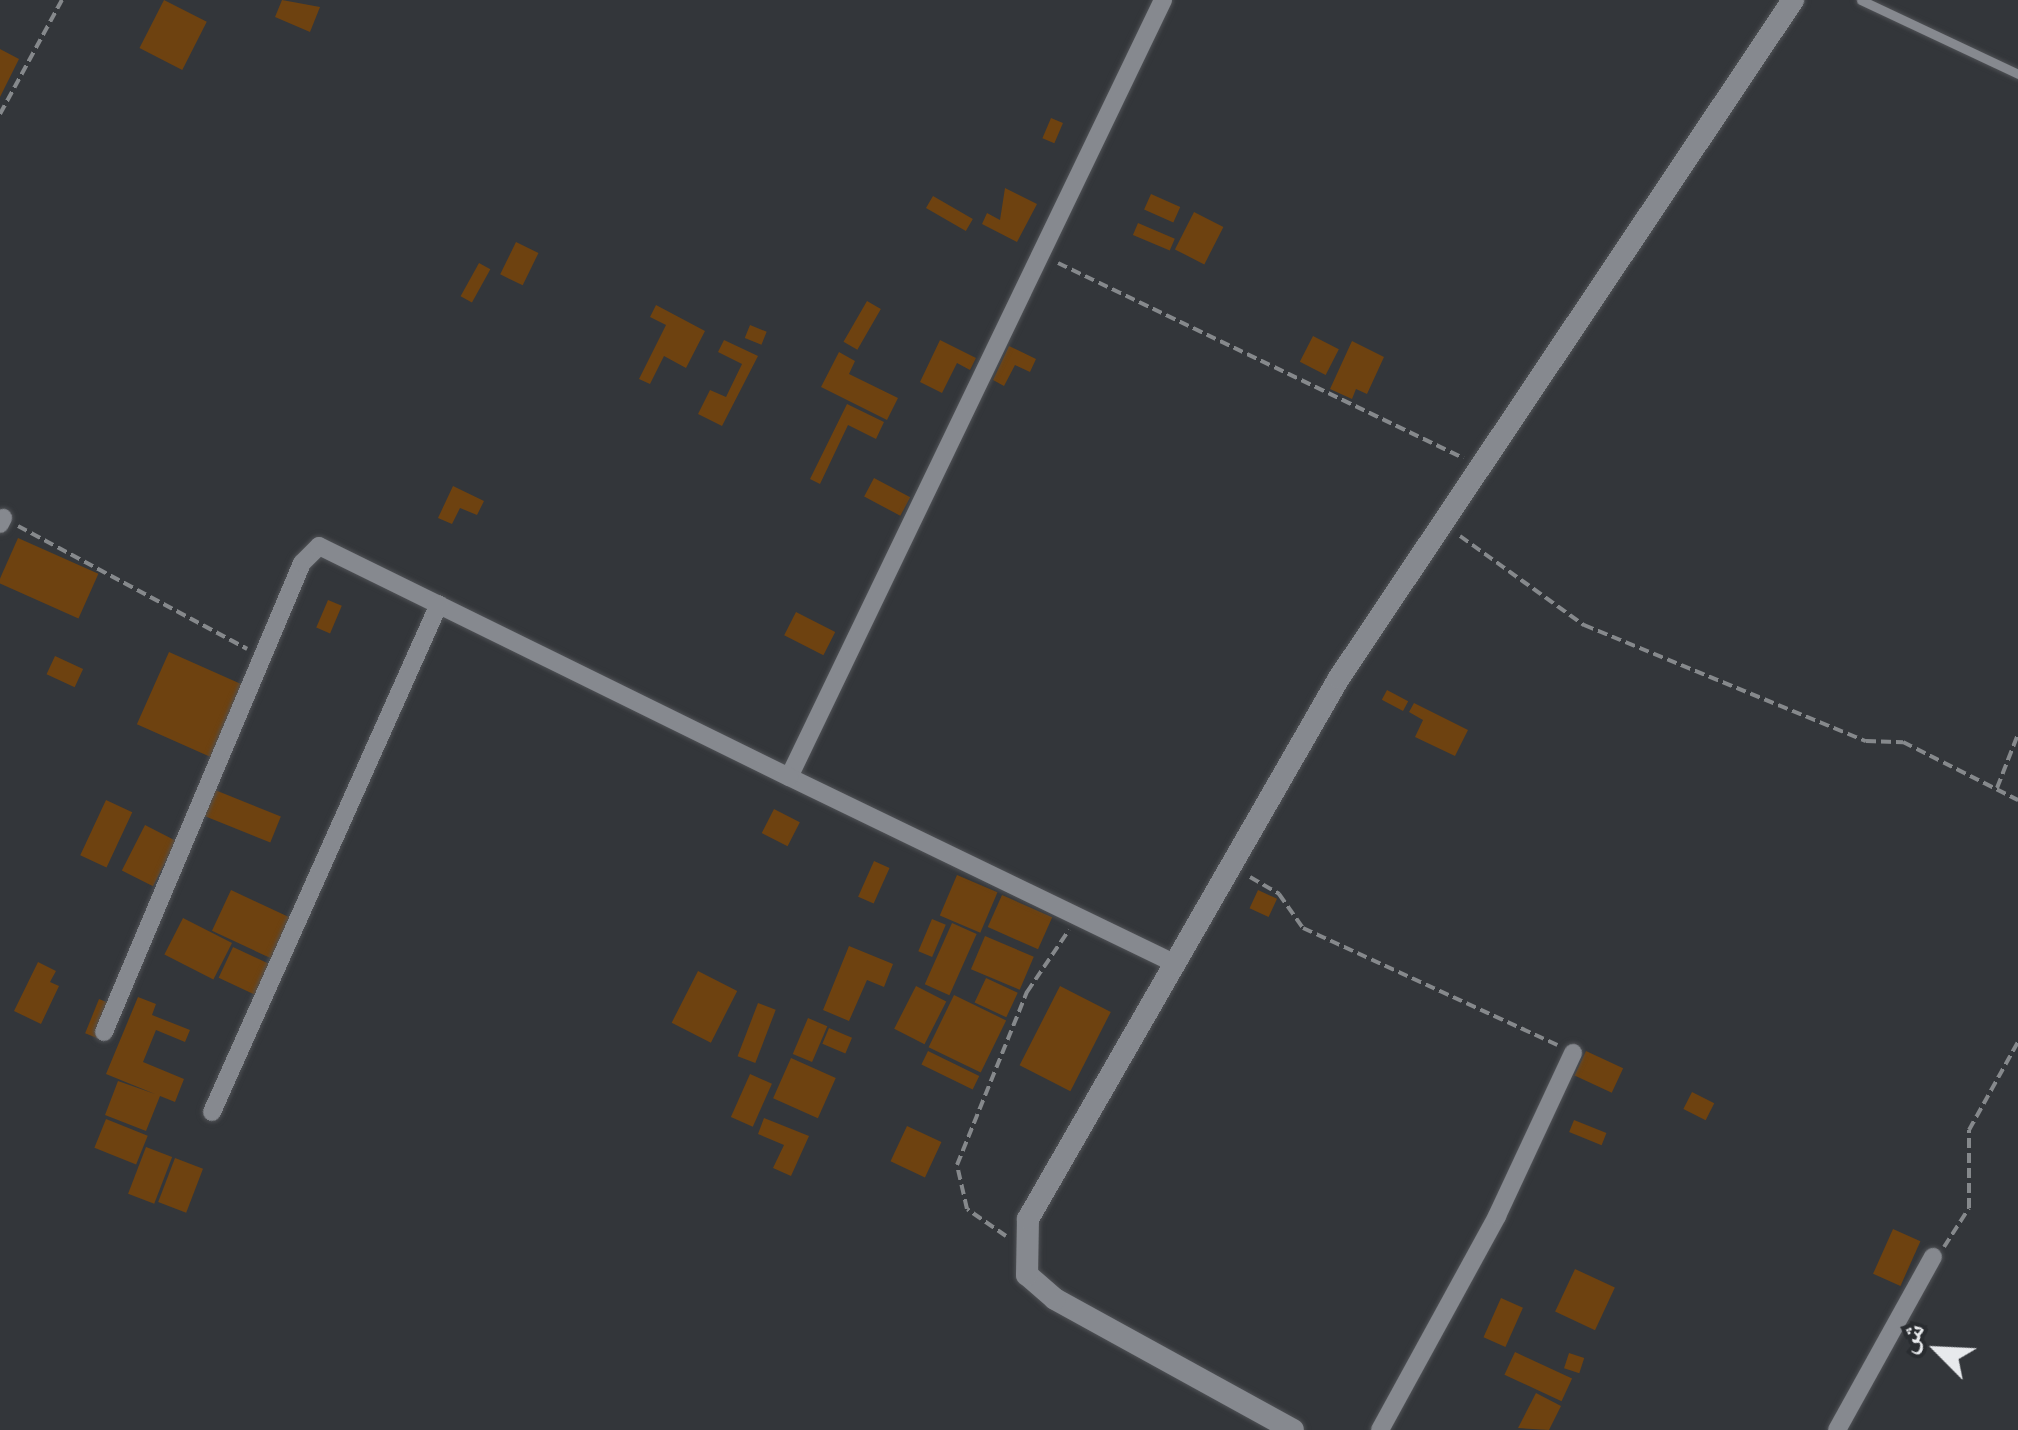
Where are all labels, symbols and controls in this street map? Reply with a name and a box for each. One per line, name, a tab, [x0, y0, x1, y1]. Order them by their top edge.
north arrow	[1888, 1300, 1988, 1400]
text: ش	[1889, 1317, 1931, 1358]

